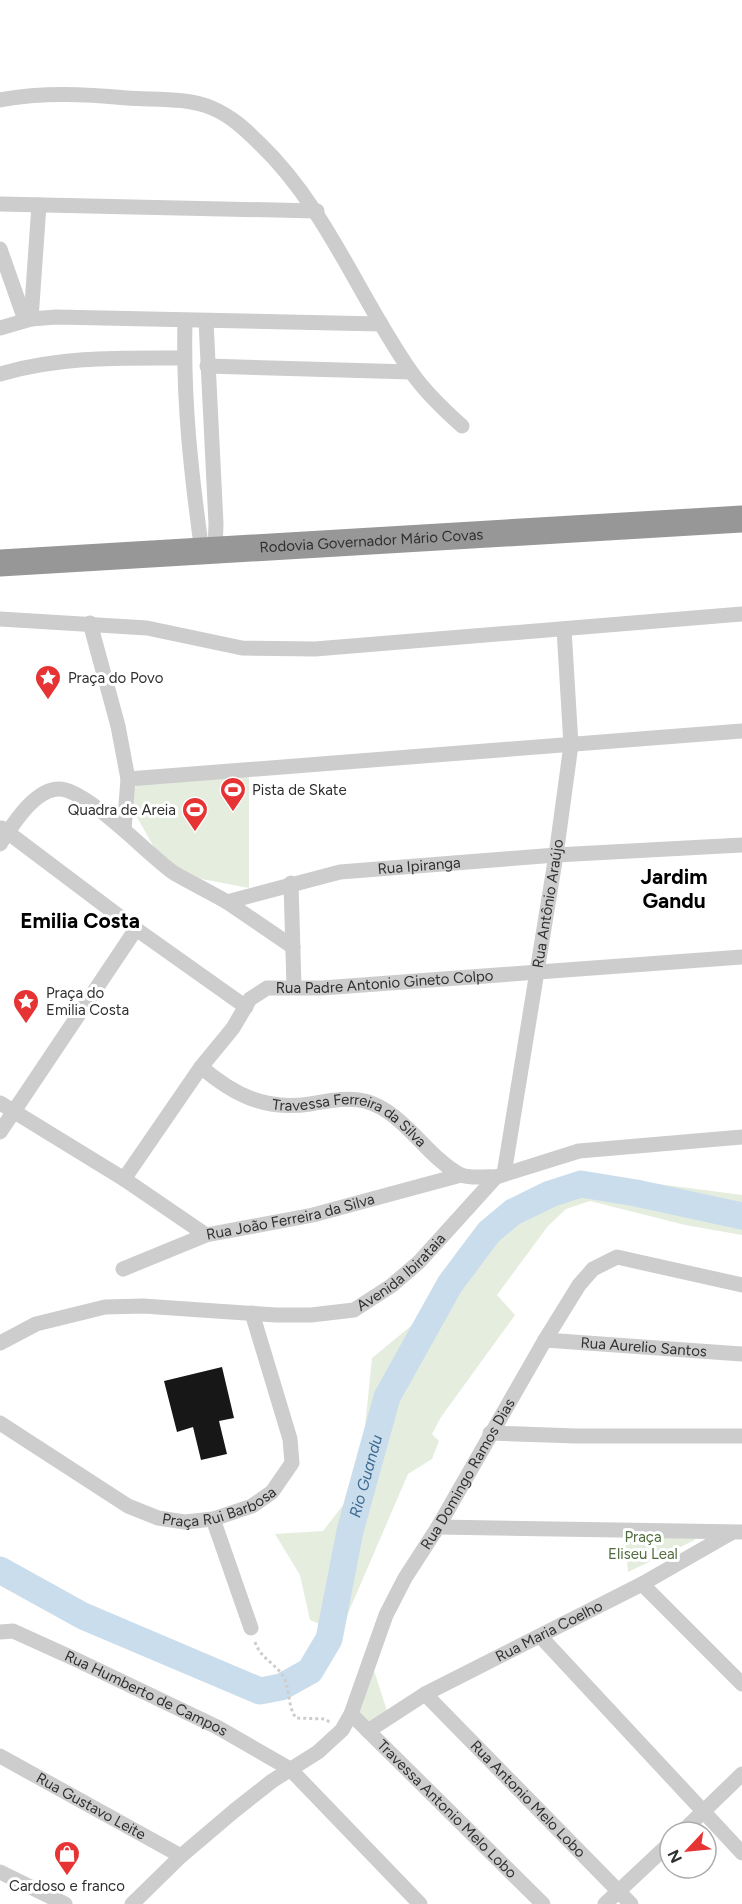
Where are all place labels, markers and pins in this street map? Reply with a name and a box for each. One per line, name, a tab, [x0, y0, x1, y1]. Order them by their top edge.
place icon: Praça do Povo	[33, 663, 63, 701]
place label: Praça do Povo	[68, 669, 164, 687]
sports icon: Pista de Skate	[218, 775, 248, 813]
place label: Pista de Skate	[252, 781, 347, 799]
sports icon: Quadra de Areia	[180, 795, 210, 833]
place label: Quadra de Areia	[68, 801, 176, 819]
place label: Praça do Emilia Costa	[46, 984, 129, 1019]
place icon: Praça do Emilia Costa	[11, 987, 41, 1025]
shop icon: Cardoso e franco	[52, 1839, 82, 1877]
place label: Cardoso e franco	[9, 1877, 125, 1895]

